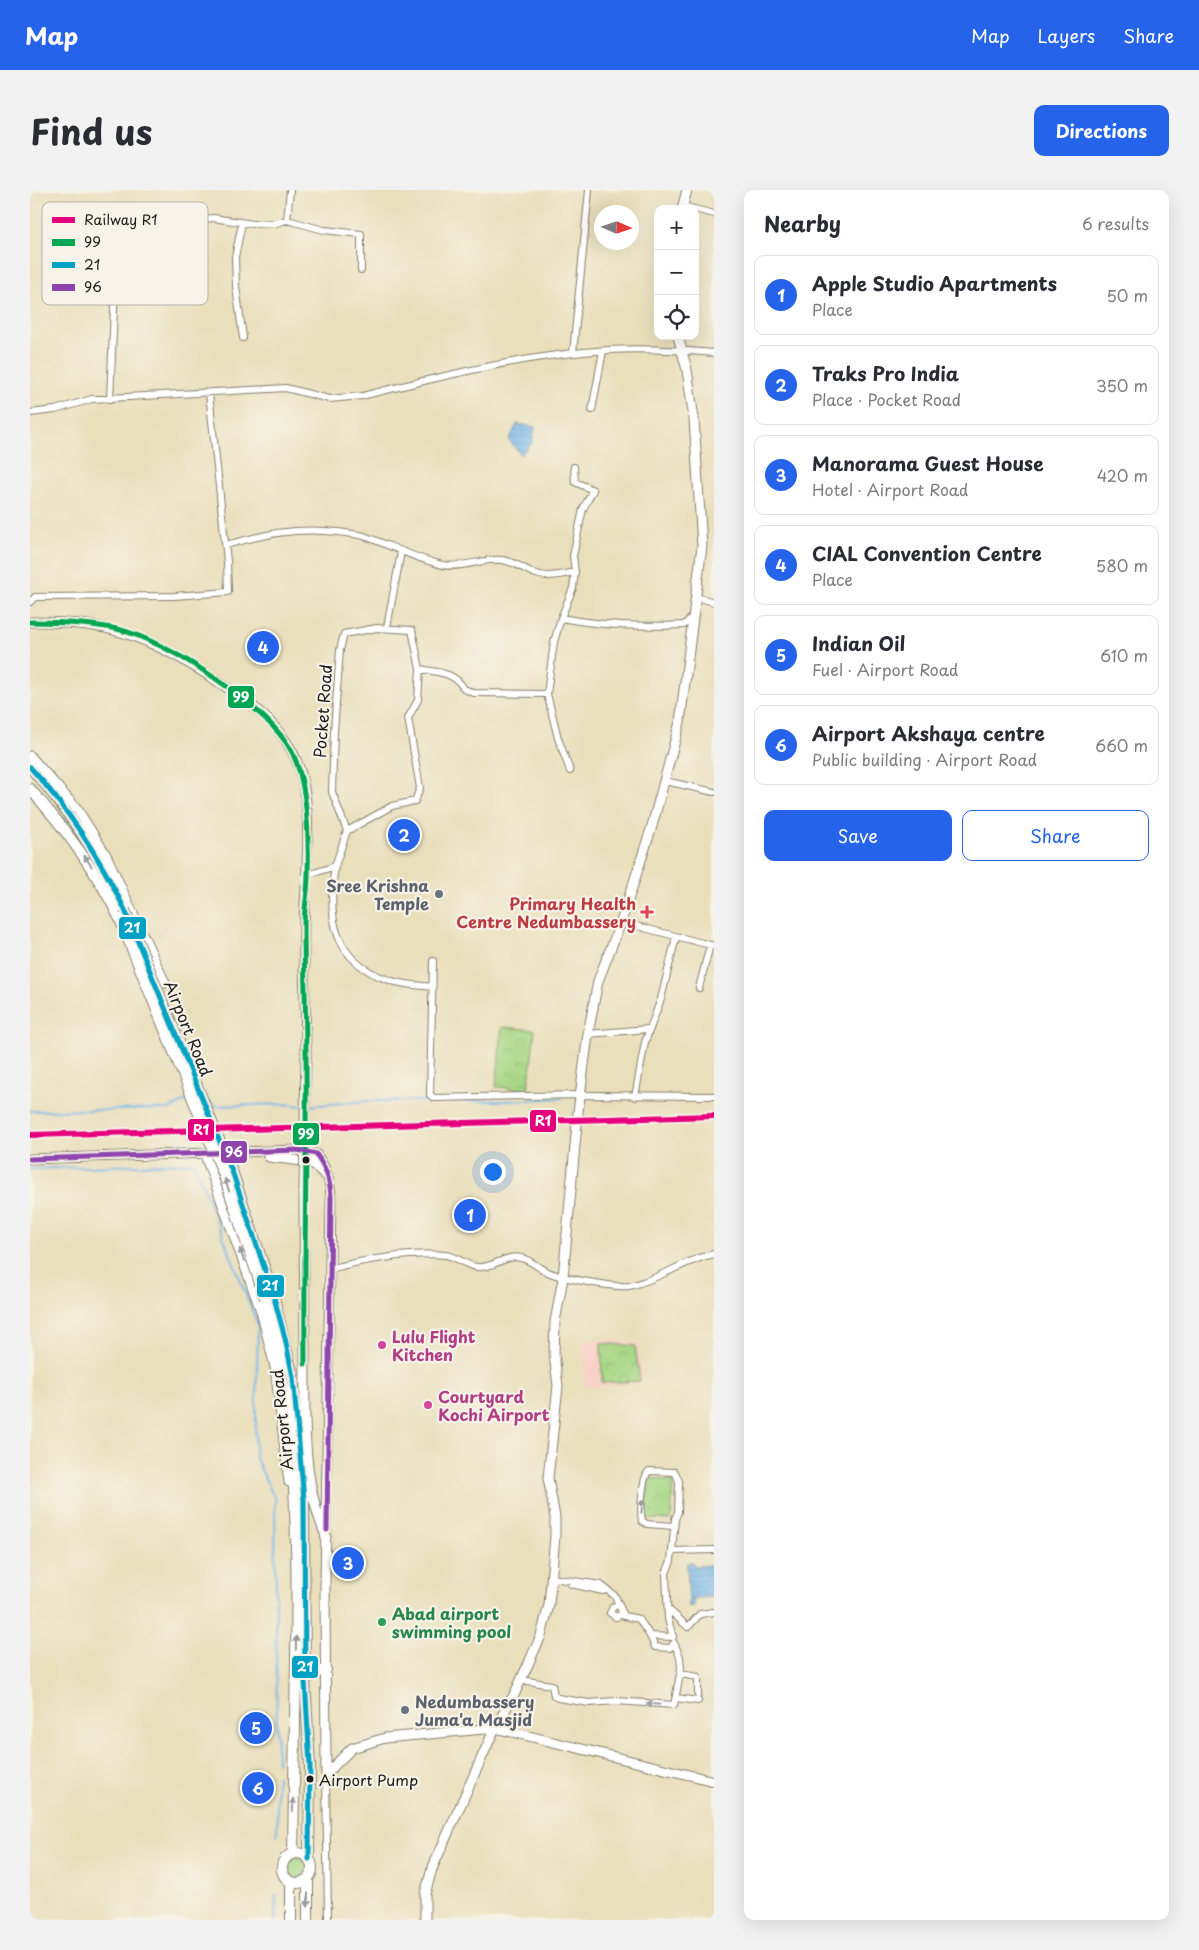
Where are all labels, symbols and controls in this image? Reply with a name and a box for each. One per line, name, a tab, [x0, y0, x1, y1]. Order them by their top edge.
text: Map	[25, 17, 78, 53]
text: Map	[971, 22, 1010, 49]
text: Layers	[1038, 22, 1095, 49]
text: Share	[1123, 22, 1174, 49]
text: Find us	[30, 104, 152, 157]
button: Directions	[1034, 105, 1169, 156]
legend	[42, 202, 208, 305]
north arrow	[594, 205, 639, 250]
map controls	[654, 205, 699, 340]
button: +	[654, 205, 699, 250]
text: Nearby	[764, 207, 841, 239]
text: Railway R1	[84, 209, 157, 230]
text: 6 results	[1082, 211, 1149, 235]
text: 99	[84, 231, 101, 252]
button: −	[654, 250, 699, 295]
text: 21	[84, 254, 100, 275]
text: Apple Studio Apartments	[812, 269, 1057, 297]
text: 96	[84, 276, 102, 297]
text: 1	[777, 283, 785, 307]
text: 50 m	[1107, 283, 1148, 307]
button: locate	[654, 295, 699, 340]
text: Place	[812, 297, 853, 321]
text: Traks Pro India	[812, 359, 959, 387]
text: 2	[775, 373, 787, 397]
text: 350 m	[1096, 373, 1148, 397]
text: Place · Pocket Road	[812, 387, 961, 411]
text: Manorama Guest House	[812, 449, 1044, 477]
text: 3	[776, 463, 786, 487]
text: 420 m	[1097, 463, 1148, 487]
text: Hotel · Airport Road	[812, 477, 969, 501]
text: CIAL Convention Centre	[812, 539, 1042, 567]
text: 4	[776, 553, 786, 577]
text: 580 m	[1096, 553, 1148, 577]
text: Place	[812, 567, 853, 591]
pin: 4	[247, 628, 279, 666]
text: Indian Oil	[812, 629, 905, 657]
text: 5	[776, 643, 786, 667]
text: 610 m	[1100, 643, 1148, 667]
text: Fuel · Airport Road	[812, 657, 958, 681]
street label: Pocket Road	[307, 663, 337, 759]
line badge: 99	[227, 685, 255, 709]
text: 99	[233, 686, 250, 707]
text: Airport Akshaya centre	[812, 719, 1045, 747]
text: 6	[775, 733, 787, 757]
text: 660 m	[1095, 733, 1148, 757]
text: Public building · Airport Road	[812, 747, 1037, 771]
button: Save	[764, 810, 952, 861]
button: Share	[962, 810, 1149, 861]
pin: 2	[388, 816, 420, 854]
one-way arrow	[83, 854, 93, 868]
place label: Sree Krishna Temple	[326, 873, 429, 915]
marker: Sree Krishna Temple	[433, 888, 445, 900]
place label: Primary Health Centre Nedumbassery	[456, 891, 636, 933]
marker: Primary Health Centre Nedumbassery	[640, 905, 654, 919]
line badge: 21	[118, 916, 147, 940]
text: 21	[124, 917, 141, 938]
street label: Airport Road	[159, 976, 219, 1080]
line badge: R1	[529, 1109, 557, 1133]
text: R1	[535, 1110, 552, 1131]
line badge: R1	[187, 1118, 215, 1142]
text: R1	[193, 1119, 210, 1140]
line badge: 99	[292, 1122, 320, 1146]
text: 99	[298, 1123, 315, 1144]
line badge: 96	[220, 1140, 248, 1164]
text: 96	[225, 1141, 243, 1162]
unlabelled marker	[301, 1155, 311, 1165]
your location	[480, 1159, 506, 1185]
one-way arrow	[223, 1178, 230, 1193]
pin: 1	[454, 1196, 486, 1234]
one-way arrow	[238, 1248, 245, 1263]
line badge: 21	[256, 1274, 285, 1298]
text: 21	[262, 1275, 279, 1296]
place label: Lulu Flight Kitchen	[392, 1324, 476, 1366]
marker: Lulu Flight Kitchen	[376, 1339, 388, 1351]
street label: Airport Road	[264, 1368, 298, 1472]
place label: Courtyard Kochi Airport	[438, 1384, 550, 1426]
marker: Courtyard Kochi Airport	[422, 1399, 434, 1411]
one-way arrow	[638, 1498, 646, 1514]
pin: 3	[332, 1544, 364, 1582]
place label: Abad airport swimming pool	[392, 1601, 511, 1643]
marker: Abad airport swimming pool	[376, 1616, 388, 1628]
one-way arrow	[292, 1634, 300, 1650]
line badge: 21	[291, 1655, 319, 1679]
text: 21	[297, 1656, 314, 1677]
place label: Nedumbassery Juma'a Masjid	[415, 1689, 534, 1731]
one-way arrow	[645, 1700, 661, 1708]
marker: Nedumbassery Juma'a Masjid	[399, 1704, 411, 1716]
pin: 5	[240, 1709, 272, 1747]
place label: Airport Pump	[319, 1768, 418, 1791]
pin: 6	[242, 1769, 274, 1807]
marker: Airport Pump	[305, 1774, 315, 1784]
one-way arrow	[290, 1797, 298, 1813]
one-way arrow	[304, 1892, 312, 1908]

